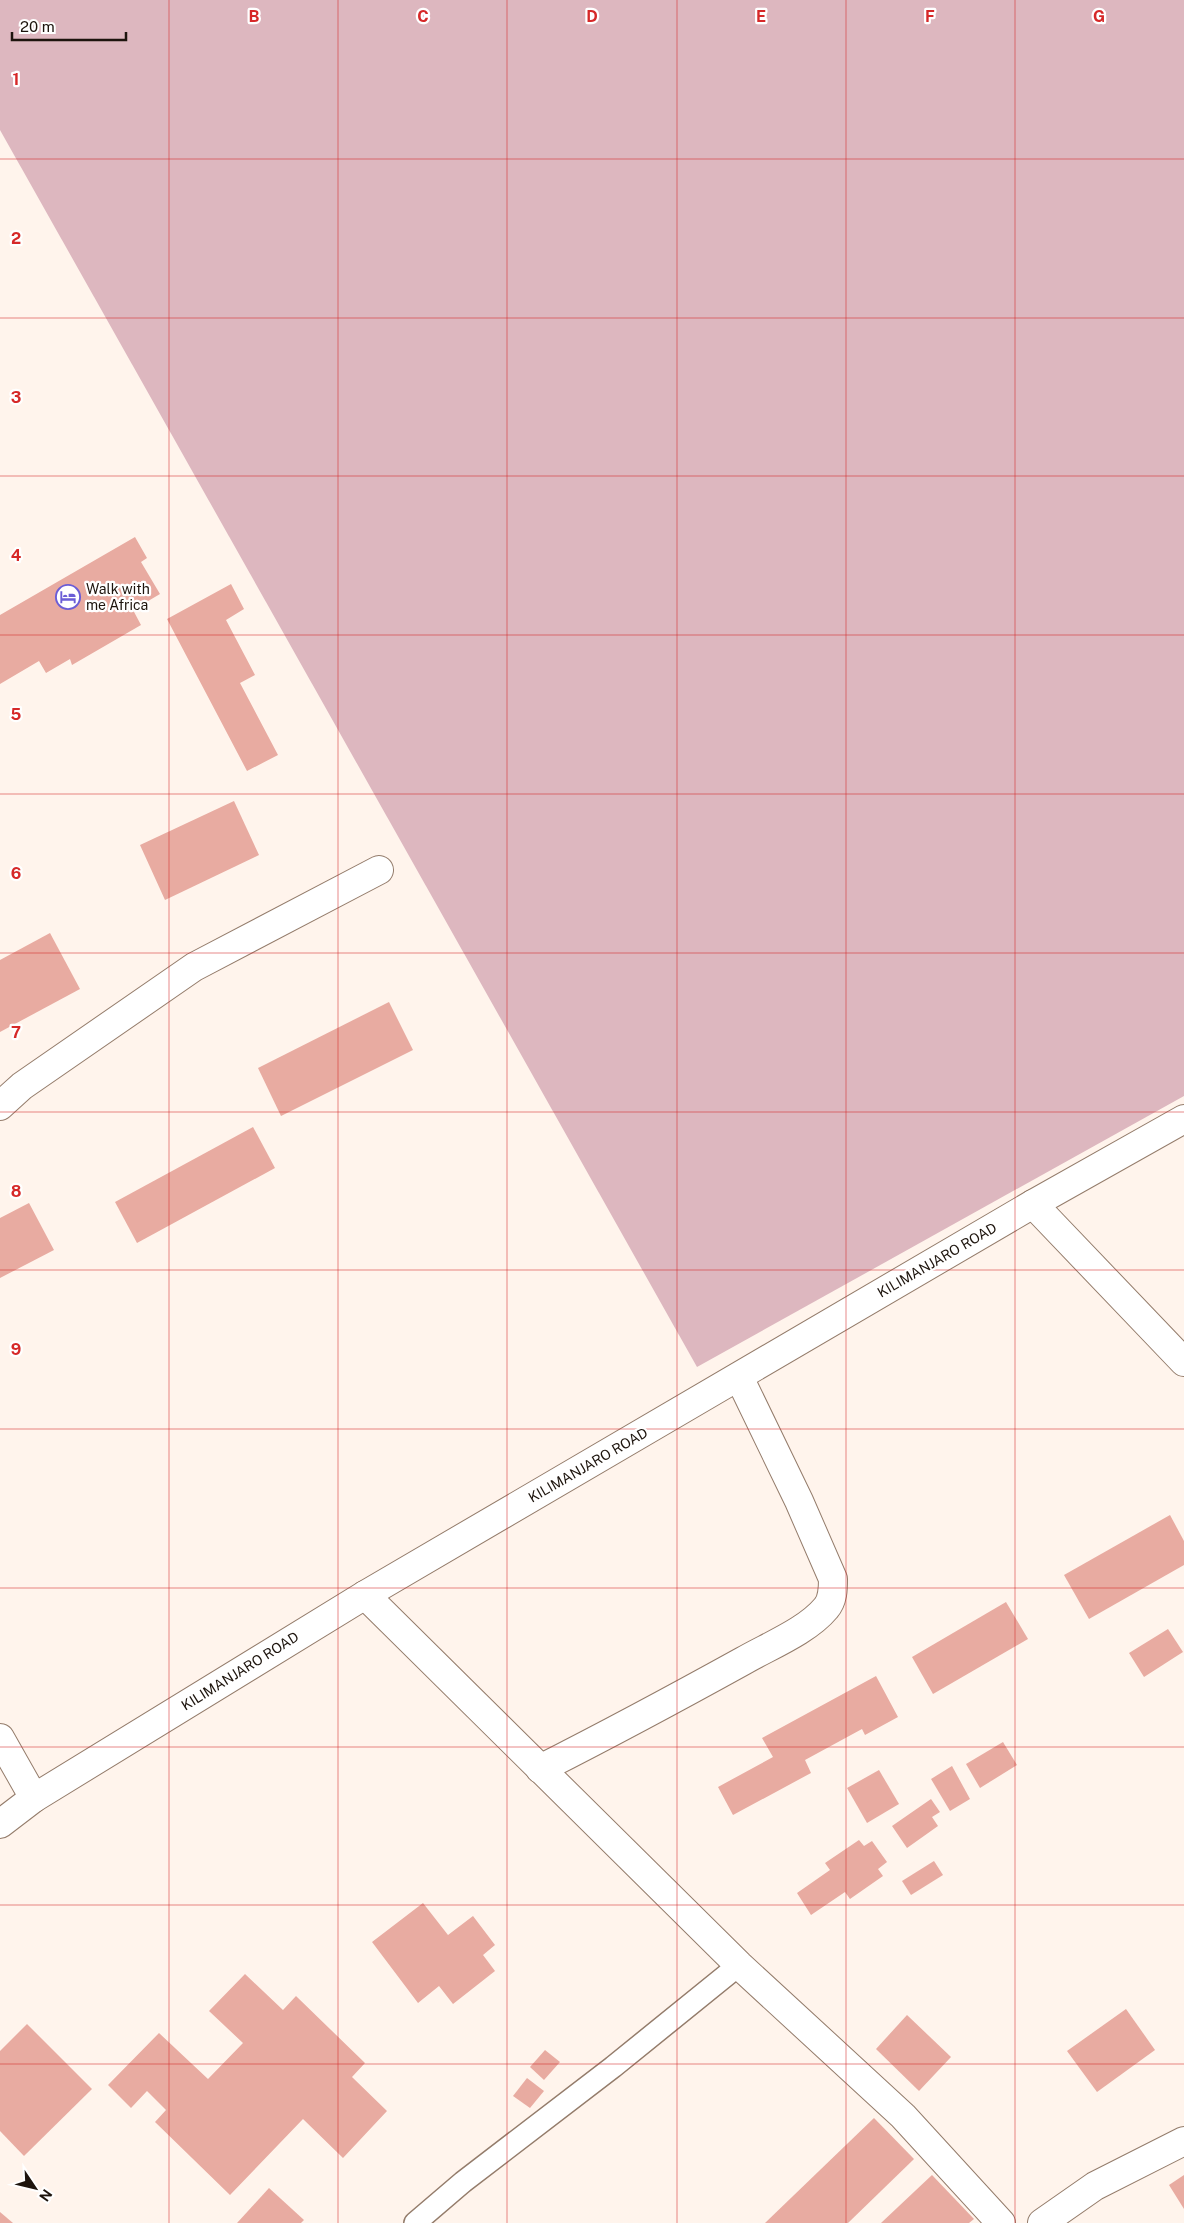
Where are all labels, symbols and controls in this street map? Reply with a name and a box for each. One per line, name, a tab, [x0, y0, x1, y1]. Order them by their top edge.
text: B	[249, 7, 260, 26]
text: C	[417, 7, 429, 26]
text: D	[586, 7, 598, 26]
text: E	[756, 7, 766, 26]
text: F	[925, 7, 935, 26]
text: G	[1093, 7, 1105, 26]
scale bar	[12, 10, 126, 42]
text: 20 m	[20, 18, 55, 35]
text: 1	[13, 70, 19, 89]
text: 2	[11, 229, 21, 248]
text: 3	[11, 388, 21, 407]
text: 4	[11, 546, 22, 565]
place label: Walk with me Africa	[86, 581, 150, 613]
hotel icon: Walk with me Africa	[55, 584, 81, 610]
text: 5	[11, 705, 22, 724]
text: 6	[11, 864, 21, 883]
text: 7	[11, 1023, 21, 1042]
text: 8	[11, 1182, 22, 1201]
street label: KILIMANJARO ROAD	[874, 1219, 1000, 1301]
text: 9	[11, 1340, 21, 1359]
street label: KILIMANJARO ROAD	[525, 1424, 651, 1506]
street label: KILIMANJARO ROAD	[178, 1628, 302, 1714]
north arrow	[10, 2163, 60, 2213]
text: N	[36, 2186, 55, 2205]

